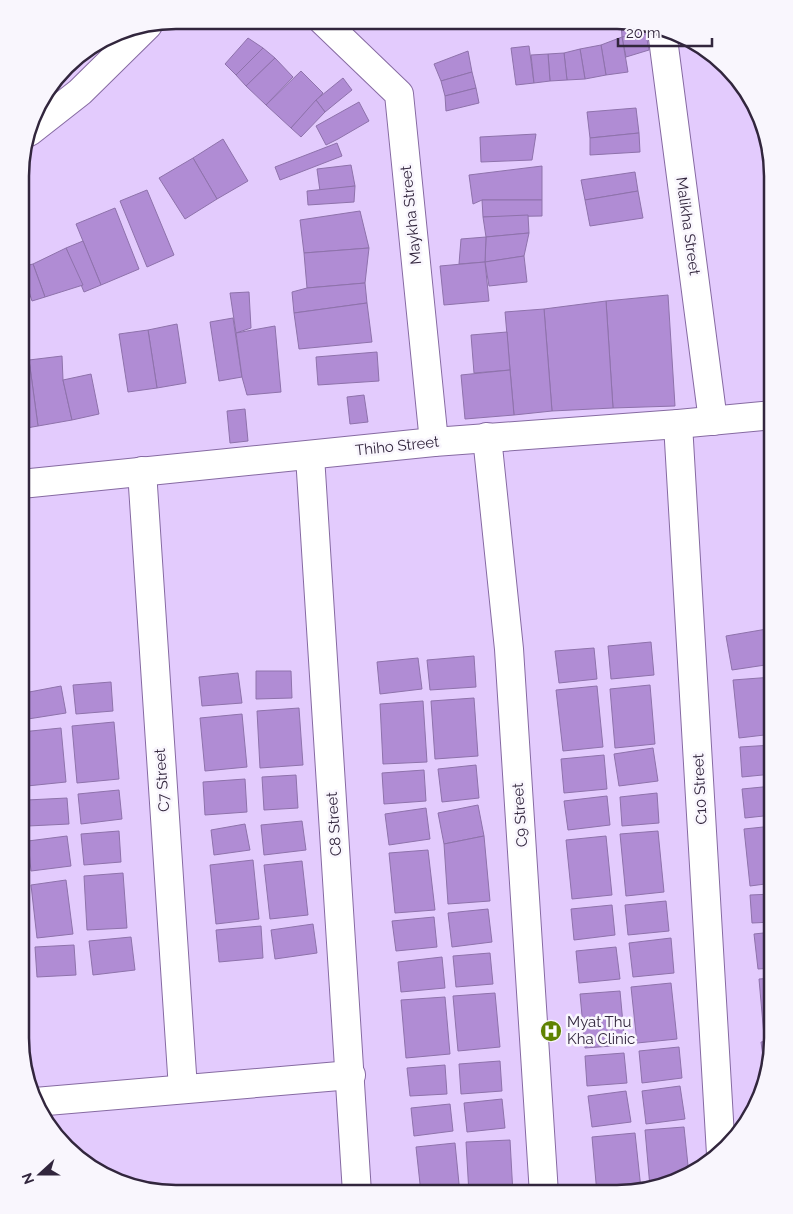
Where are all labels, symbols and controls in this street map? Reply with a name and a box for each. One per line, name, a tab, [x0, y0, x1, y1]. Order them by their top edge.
scale bar	[618, 15, 712, 47]
text: 20 m	[626, 24, 661, 42]
street label: Maykha Street	[397, 165, 425, 265]
street label: Malikha Street	[672, 176, 704, 276]
street label: Thiho Street	[354, 433, 440, 459]
street label: C7 Street	[151, 748, 173, 812]
street label: C10 Street	[689, 753, 711, 825]
street label: C9 Street	[509, 782, 531, 848]
street label: C8 Street	[323, 791, 345, 857]
place label: Myat Thu Kha Clinic	[567, 1013, 635, 1048]
hospital icon: Myat Thu Kha Clinic	[539, 1019, 563, 1043]
north arrow	[15, 1149, 65, 1199]
text: N	[18, 1171, 37, 1187]

